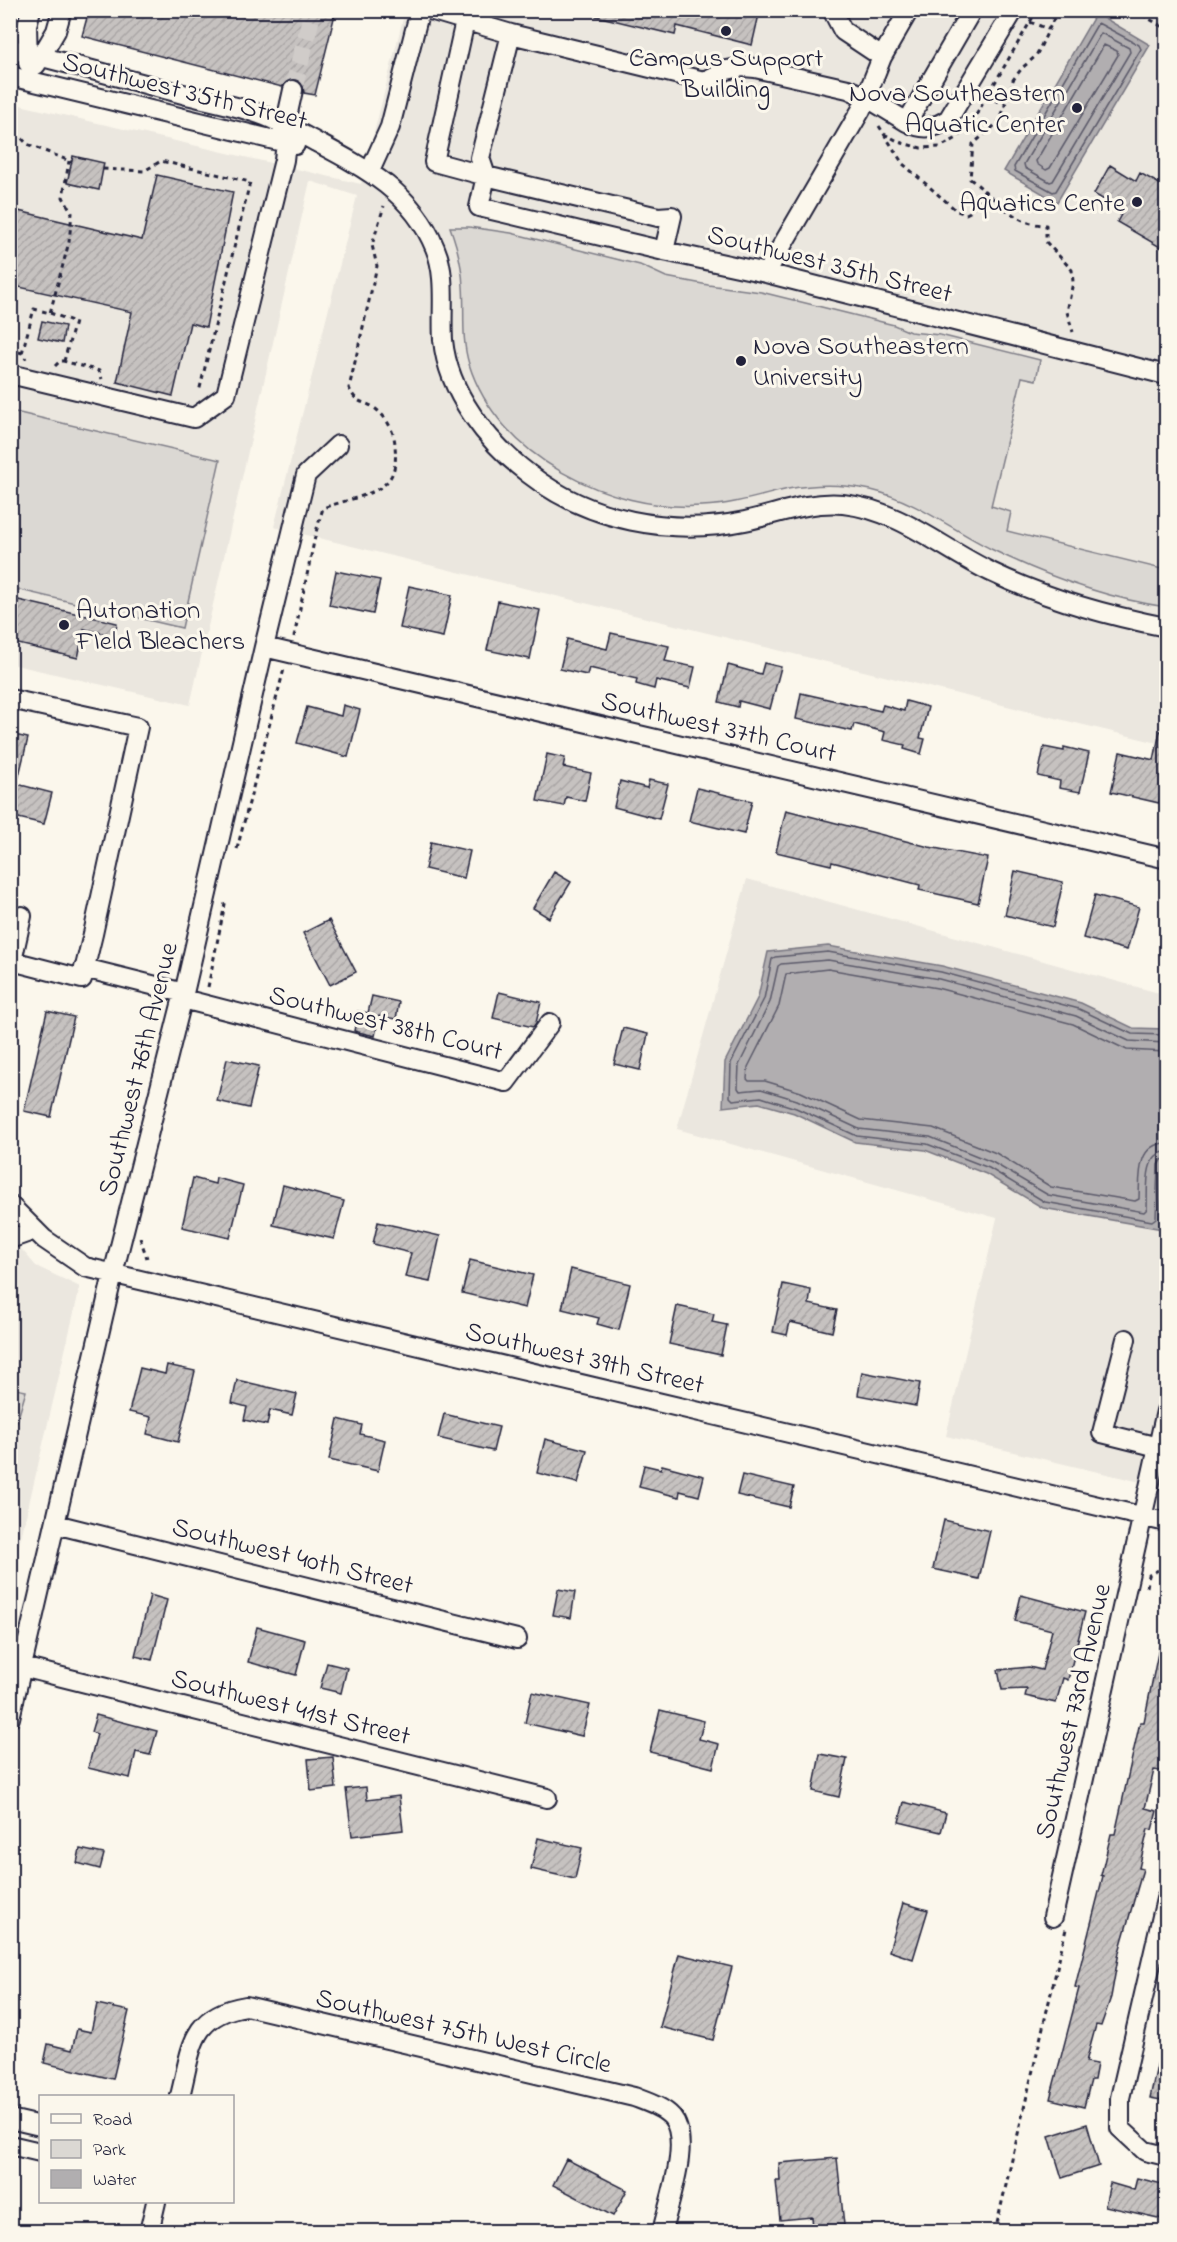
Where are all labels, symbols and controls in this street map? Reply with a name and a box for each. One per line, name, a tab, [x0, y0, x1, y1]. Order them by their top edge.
marker: Campus Support Building	[719, 24, 733, 38]
place label: Campus Support Building	[629, 40, 823, 110]
street label: Southwest 35th Street	[58, 43, 311, 142]
place label: Nova Southeastern Aquatic Center	[849, 75, 1066, 145]
marker: Nova Southeastern Aquatic Center	[1070, 101, 1084, 115]
place label: Aquatics Cente	[959, 185, 1126, 224]
marker: Aquatics Cente	[1130, 195, 1144, 209]
street label: Southwest 35th Street	[703, 216, 956, 315]
place label: Nova Southeastern University	[753, 328, 969, 398]
marker: Nova Southeastern University	[734, 354, 748, 368]
place label: Autonation FIeld Bleachers	[75, 592, 245, 662]
marker: Autonation FIeld Bleachers	[57, 618, 71, 632]
street label: Southwest 37th Court	[597, 682, 840, 774]
street label: Southwest 76th Avenue	[89, 938, 190, 1201]
street label: Southwest 38th Court	[264, 977, 506, 1072]
street label: Southwest 39th Street	[461, 1313, 708, 1406]
street label: Southwest 40th Street	[168, 1509, 417, 1606]
street label: Southwest 73rd Avenue	[1026, 1579, 1123, 1843]
street label: Southwest 41st Street	[167, 1660, 414, 1757]
street label: Southwest 75th West Circle	[312, 1979, 616, 2086]
legend	[39, 2095, 234, 2203]
text: Road	[93, 2108, 132, 2134]
text: Park	[93, 2138, 126, 2164]
text: Water	[93, 2168, 137, 2194]

